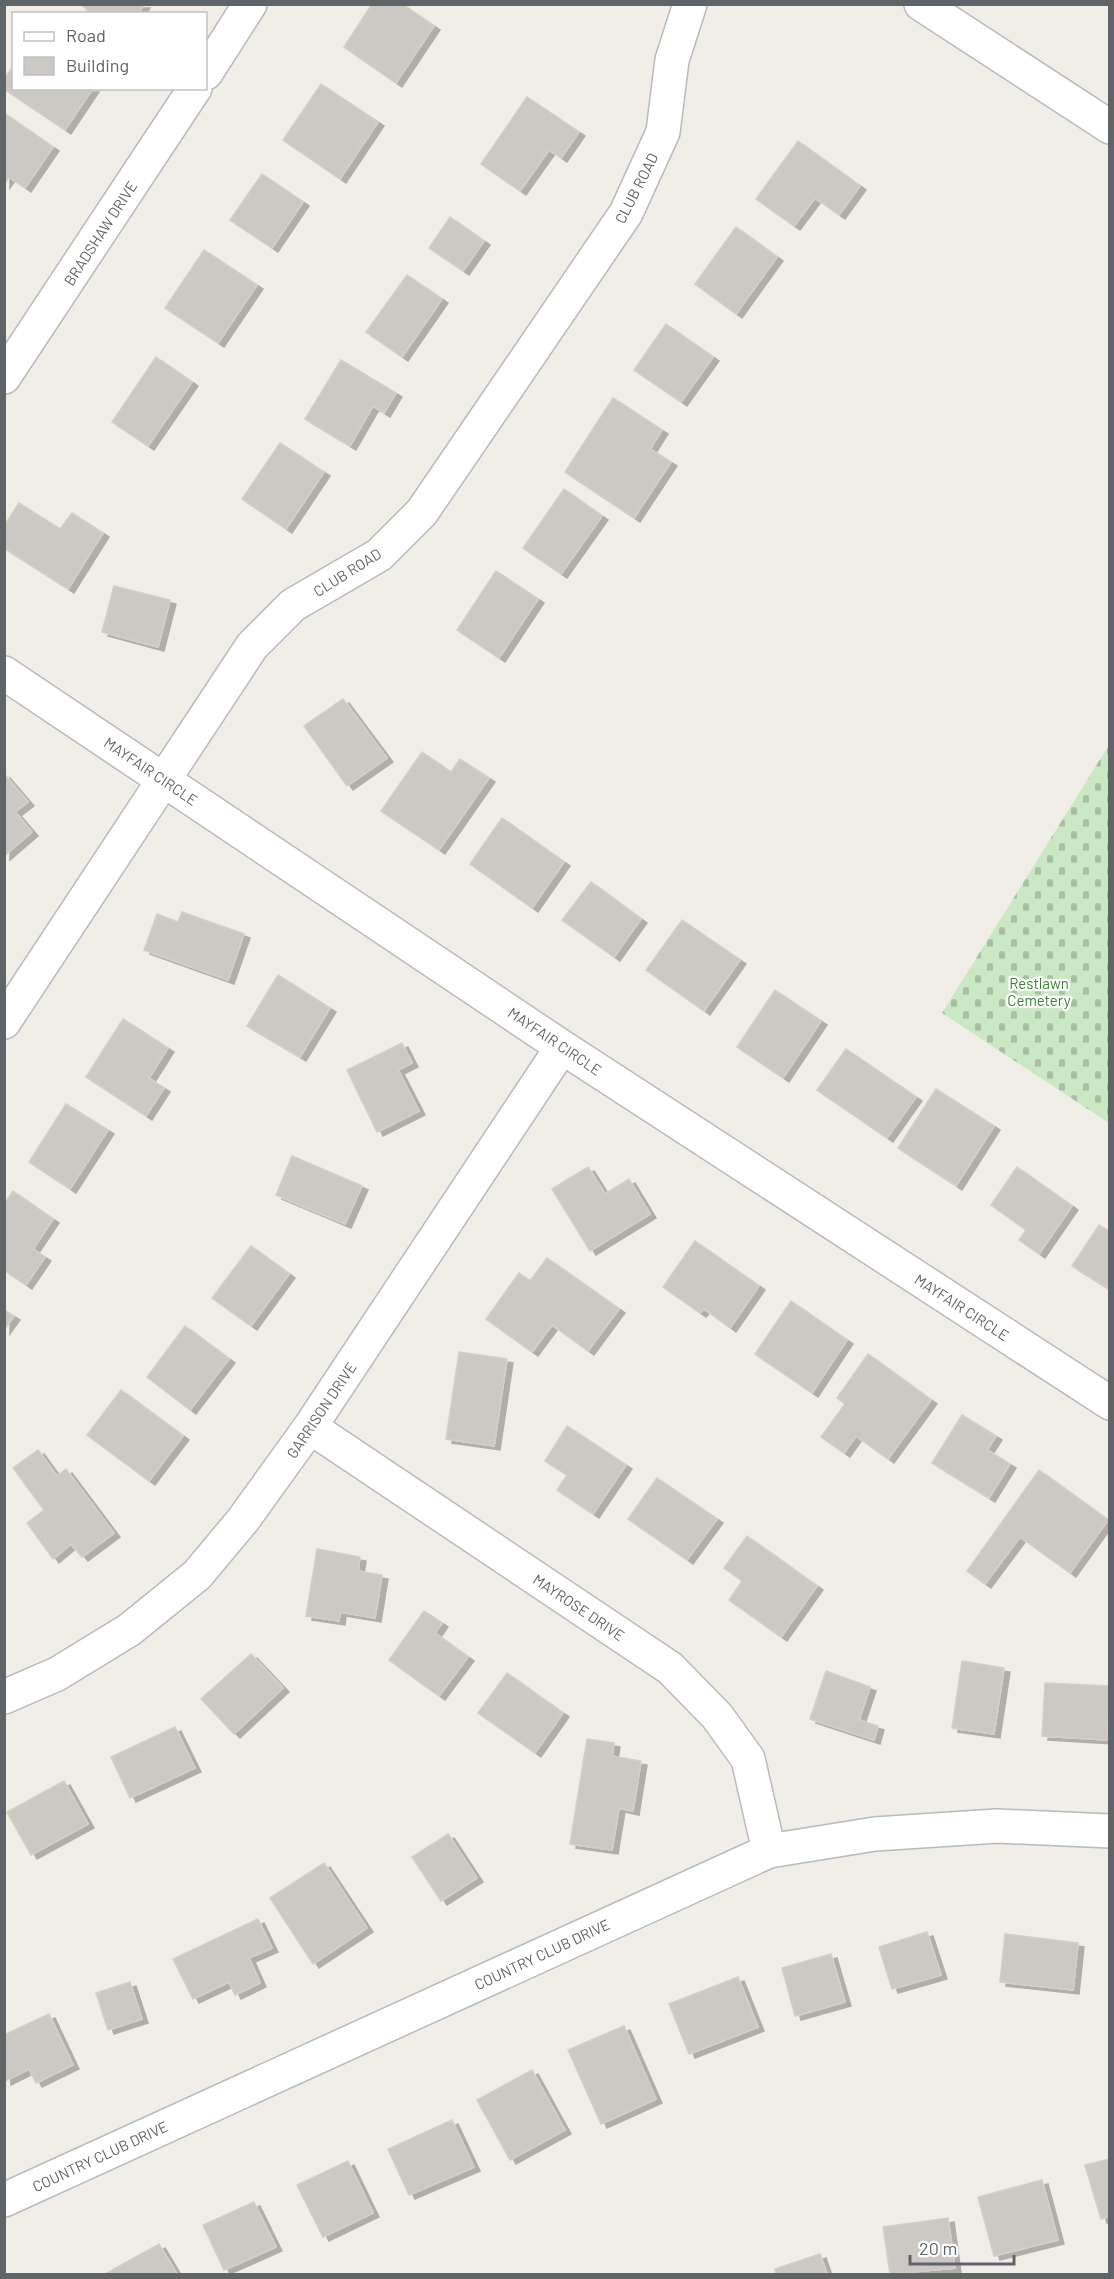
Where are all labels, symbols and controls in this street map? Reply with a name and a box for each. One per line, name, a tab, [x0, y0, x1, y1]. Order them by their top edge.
legend	[12, 12, 207, 90]
text: Road	[66, 24, 106, 46]
text: Building	[66, 54, 129, 76]
street label: CLUB ROAD	[611, 150, 661, 226]
street label: BRADSHAW DRIVE	[60, 177, 140, 289]
street label: CLUB ROAD	[310, 544, 384, 600]
street label: MAYFAIR CIRCLE	[101, 733, 201, 809]
park label: Restlawn Cemetery	[1007, 974, 1071, 1009]
street label: MAYFAIR CIRCLE	[505, 1003, 605, 1079]
street label: MAYFAIR CIRCLE	[911, 1270, 1013, 1344]
street label: GARRISON DRIVE	[282, 1359, 360, 1461]
street label: MAYROSE DRIVE	[530, 1570, 628, 1644]
street label: COUNTRY CLUB DRIVE	[472, 1915, 612, 1993]
street label: COUNTRY CLUB DRIVE	[30, 2117, 170, 2195]
scale bar	[910, 2228, 1014, 2266]
text: 20 m	[919, 2237, 957, 2259]

